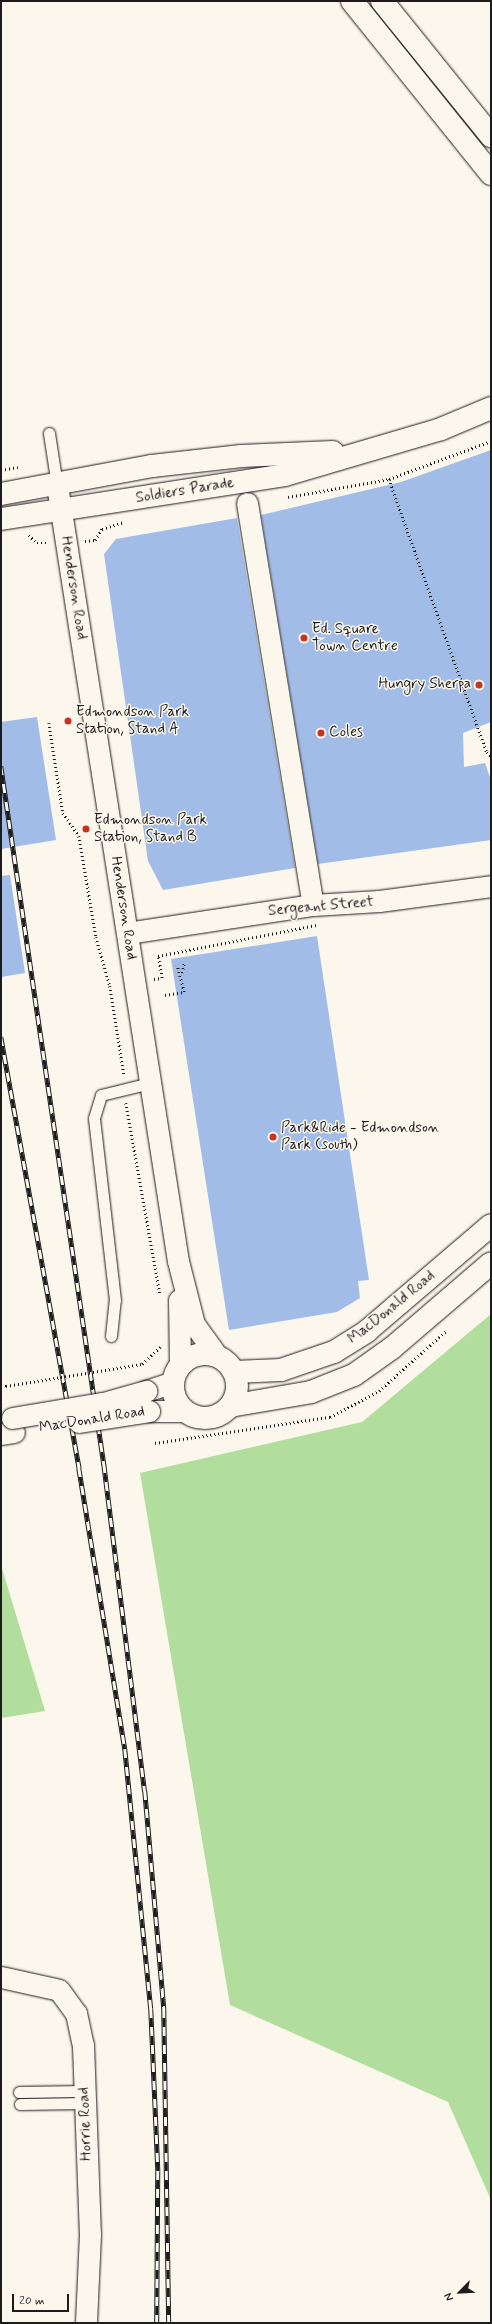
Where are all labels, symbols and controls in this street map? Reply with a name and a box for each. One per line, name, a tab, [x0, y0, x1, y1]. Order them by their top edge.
street label: Soldiers Parade	[135, 474, 235, 508]
street label: Henderson Road	[56, 535, 90, 641]
place label: Ed. Square Town Centre	[312, 620, 398, 655]
marker: Ed. Square Town Centre	[299, 633, 309, 643]
place label: Hungry Sherpa	[377, 676, 471, 694]
marker: Hungry Sherpa	[474, 680, 484, 690]
place label: Edmondson Park Station, Stand A	[76, 703, 189, 738]
marker: Edmondson Park Station, Stand A	[63, 716, 73, 726]
place label: Coles	[329, 724, 363, 742]
marker: Coles	[316, 728, 326, 738]
place label: Edmondson Park Station, Stand B	[94, 811, 207, 846]
marker: Edmondson Park Station, Stand B	[81, 824, 91, 834]
street label: Henderson Road	[106, 855, 140, 961]
street label: Sergeant Street	[268, 893, 374, 921]
place label: Park&Ride - Edmondson Park (south)	[281, 1119, 440, 1154]
marker: Park&Ride - Edmondson Park (south)	[268, 1132, 278, 1142]
street label: MacDonald Road	[345, 1267, 439, 1349]
street label: MacDonald Road	[38, 1403, 146, 1437]
street label: Horrie Road	[76, 2087, 96, 2161]
north arrow	[440, 2272, 480, 2312]
scale bar	[14, 2286, 71, 2312]
text: N	[441, 2291, 457, 2303]
text: 20 m	[19, 2293, 45, 2309]

